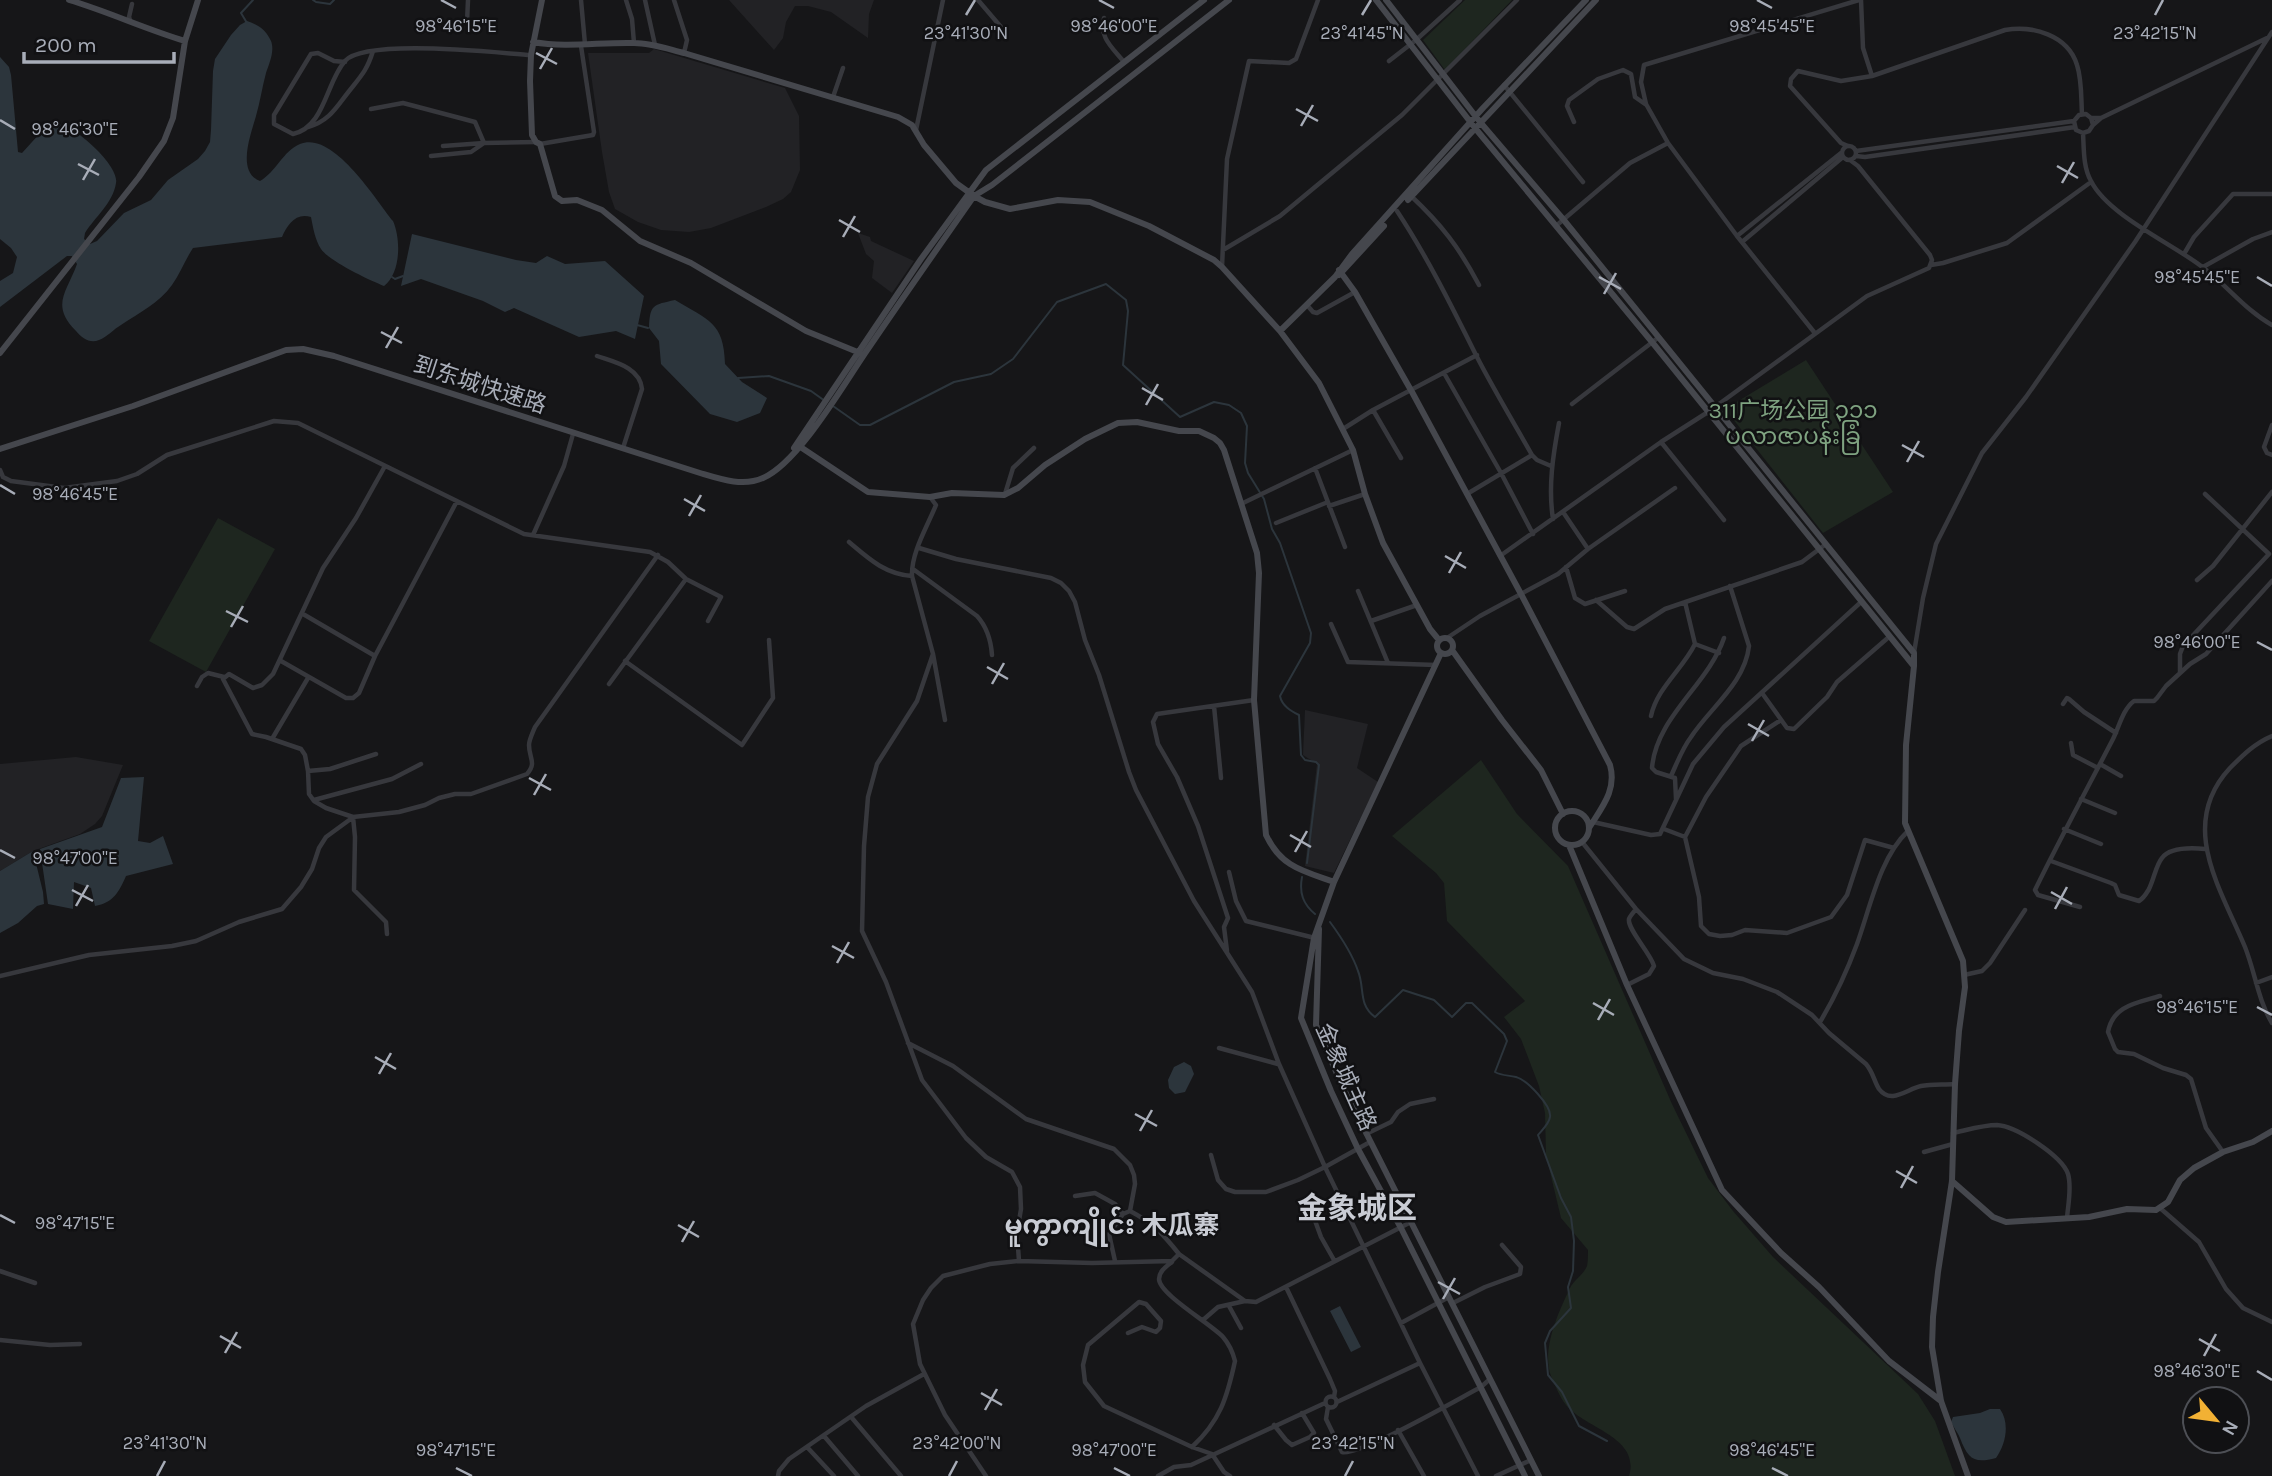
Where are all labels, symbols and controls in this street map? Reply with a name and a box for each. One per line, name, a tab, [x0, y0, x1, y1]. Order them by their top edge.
text: 98°46'15"E	[415, 15, 497, 37]
text: 98°46'00"E	[1070, 15, 1158, 37]
text: 98°45'45"E	[1729, 15, 1815, 37]
scale bar	[24, 21, 175, 65]
text: 23°41'30"N	[924, 22, 1008, 44]
text: 23°41'45"N	[1320, 22, 1404, 44]
text: 23°42'15"N	[2113, 22, 2197, 44]
text: 200 m	[35, 33, 97, 57]
text: 98°46'30"E	[31, 118, 119, 140]
text: 98°45'45"E	[2154, 266, 2240, 288]
street label: 到东城快速路	[410, 351, 550, 419]
park label: 311广场公园 ၃၁၁ ပလာဇာပန်းခြံ	[1708, 397, 1878, 455]
text: 98°46'45"E	[32, 483, 118, 505]
text: 98°46'00"E	[2153, 631, 2241, 653]
text: 98°47'00"E	[32, 847, 118, 869]
text: 98°46'15"E	[2156, 996, 2238, 1018]
street label: 金象城主路	[1310, 1019, 1382, 1135]
district label: 金象城区	[1297, 1190, 1417, 1226]
district label: မူကွာကျိုင်း 木瓜寨	[1004, 1206, 1220, 1247]
text: 98°47'15"E	[35, 1212, 115, 1234]
text: 98°46'30"E	[2153, 1360, 2241, 1382]
north arrow	[2181, 1385, 2251, 1455]
text: N	[2217, 1416, 2243, 1439]
text: 23°41'30"N	[123, 1432, 207, 1454]
text: 23°42'00"N	[912, 1432, 1002, 1454]
text: 23°42'15"N	[1311, 1432, 1395, 1454]
text: 98°47'15"E	[416, 1439, 496, 1461]
text: 98°47'00"E	[1071, 1439, 1157, 1461]
text: 98°46'45"E	[1729, 1439, 1815, 1461]

